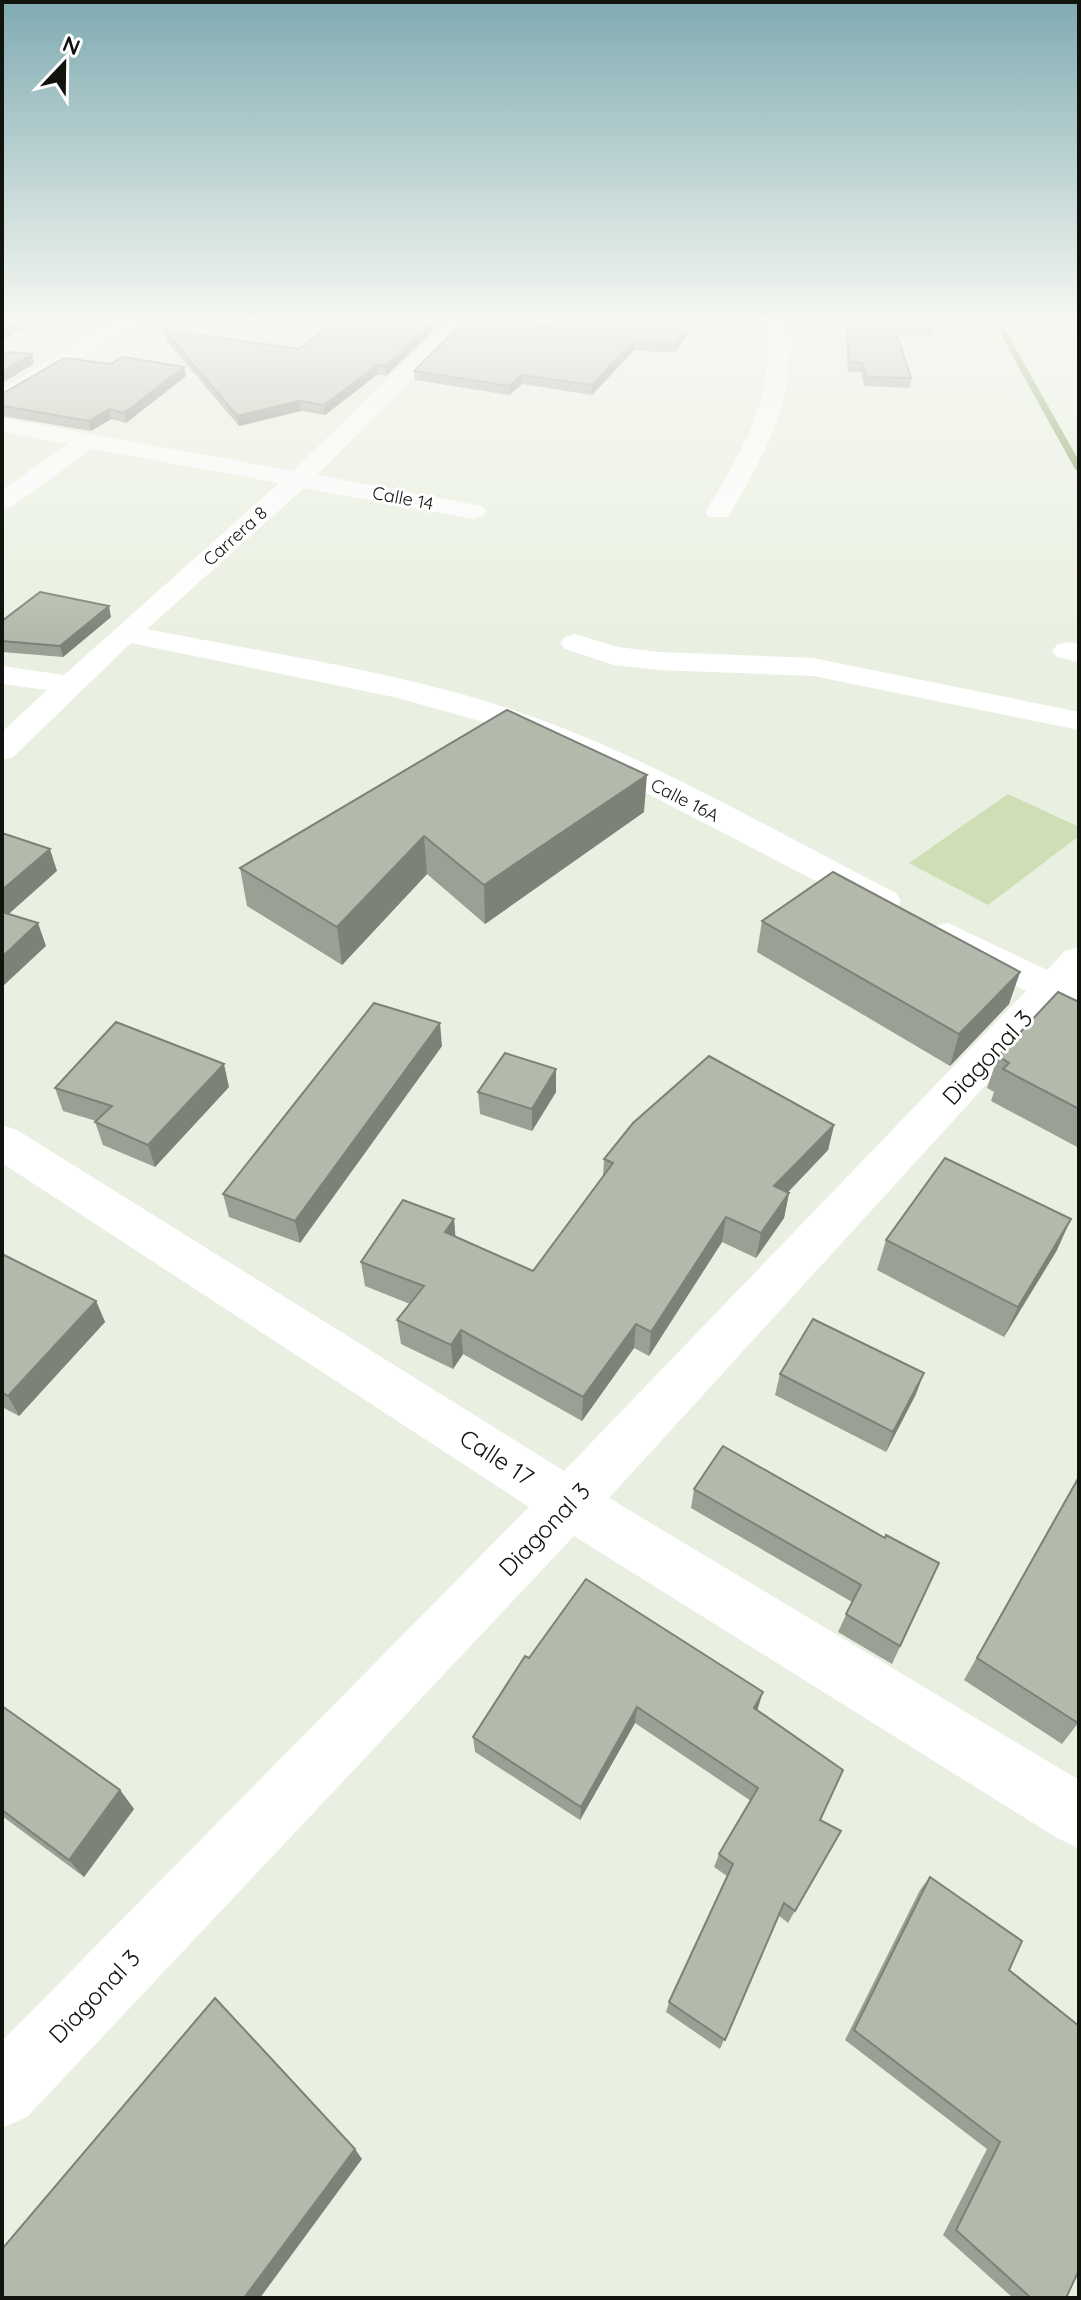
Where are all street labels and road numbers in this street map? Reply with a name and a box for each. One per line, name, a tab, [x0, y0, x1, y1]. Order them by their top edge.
street label: Calle 14	[371, 481, 435, 515]
street label: Carrera 8	[198, 501, 272, 571]
street label: Calle 16A	[647, 773, 723, 827]
street label: Diagonal 3	[935, 1003, 1039, 1111]
street label: Calle 17	[454, 1422, 540, 1492]
street label: Diagonal 3	[492, 1476, 596, 1582]
street label: Diagonal 3	[42, 1943, 146, 2049]

